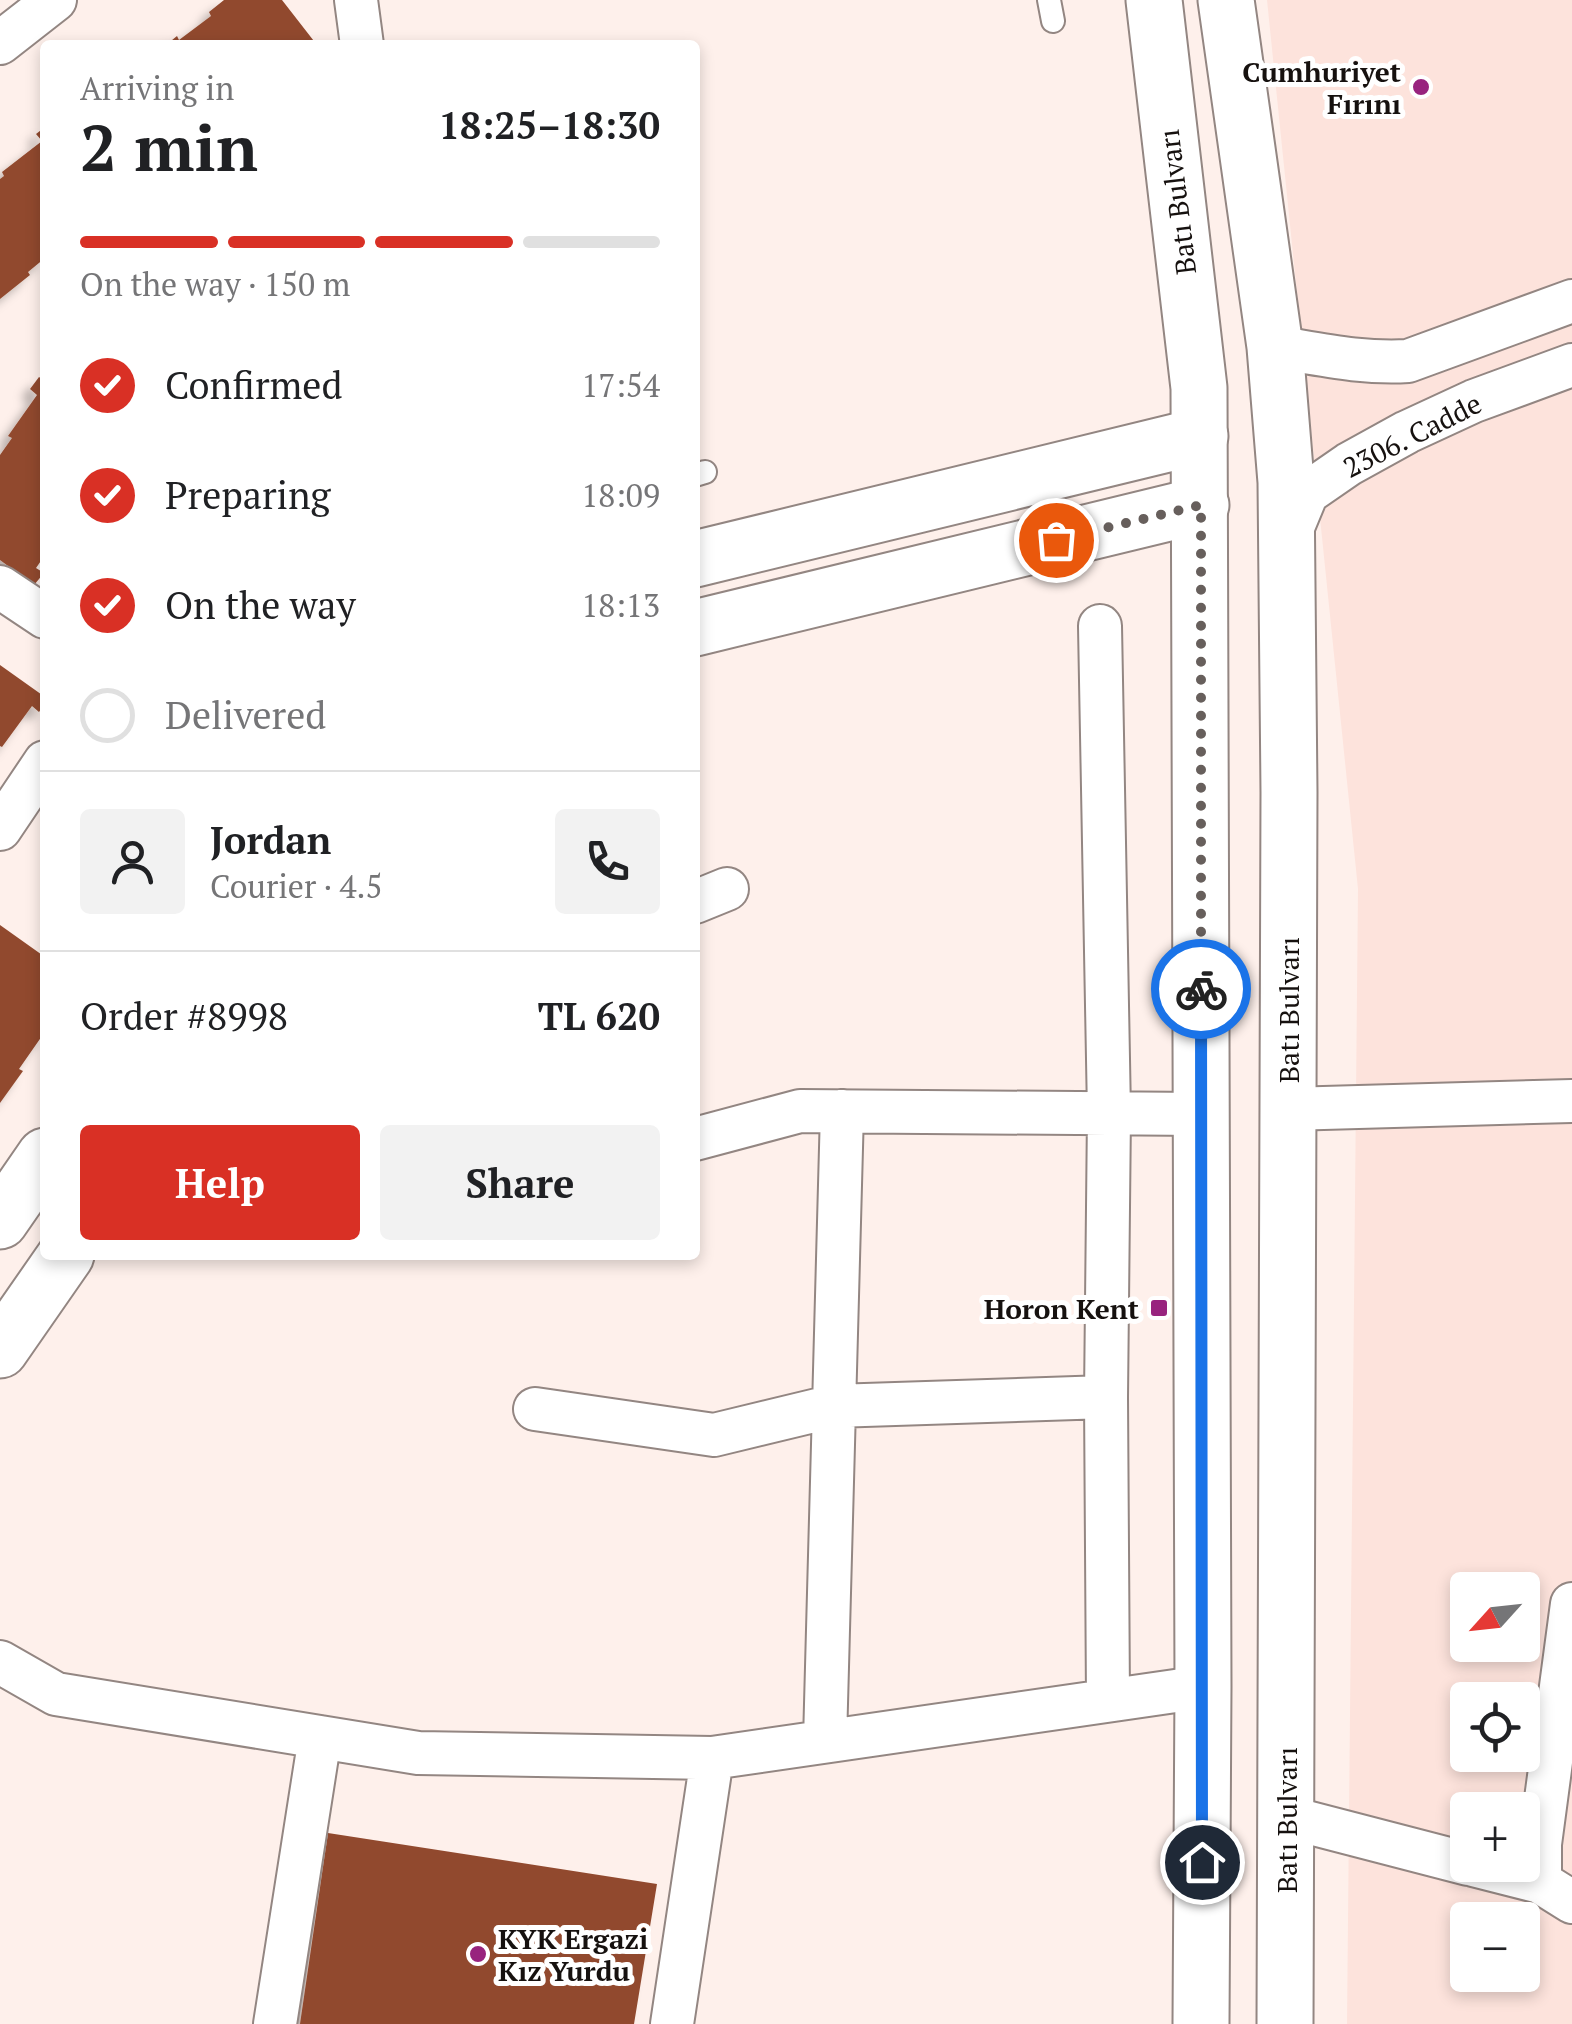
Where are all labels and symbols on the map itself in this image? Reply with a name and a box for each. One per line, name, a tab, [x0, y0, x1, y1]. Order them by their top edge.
place label: Cumhuriyet Fırını	[1242, 53, 1401, 122]
marker: Cumhuriyet Fırını	[1410, 76, 1432, 98]
street label: Batı Bulvarı	[1150, 127, 1204, 277]
street label: 2306. Cadde	[1337, 384, 1487, 486]
pin	[1014, 498, 1099, 583]
street label: Batı Bulvarı	[1270, 937, 1307, 1083]
courier	[1151, 939, 1251, 1039]
place label: Horon Kent	[984, 1290, 1139, 1327]
marker: Horon Kent	[1148, 1297, 1170, 1319]
north arrow	[1450, 1572, 1540, 1662]
street label: Batı Bulvarı	[1268, 1747, 1305, 1893]
pin	[1160, 1820, 1245, 1905]
place label: KYK Ergazi Kız Yurdu	[498, 1920, 648, 1989]
marker: KYK Ergazi Kız Yurdu	[467, 1943, 489, 1965]

